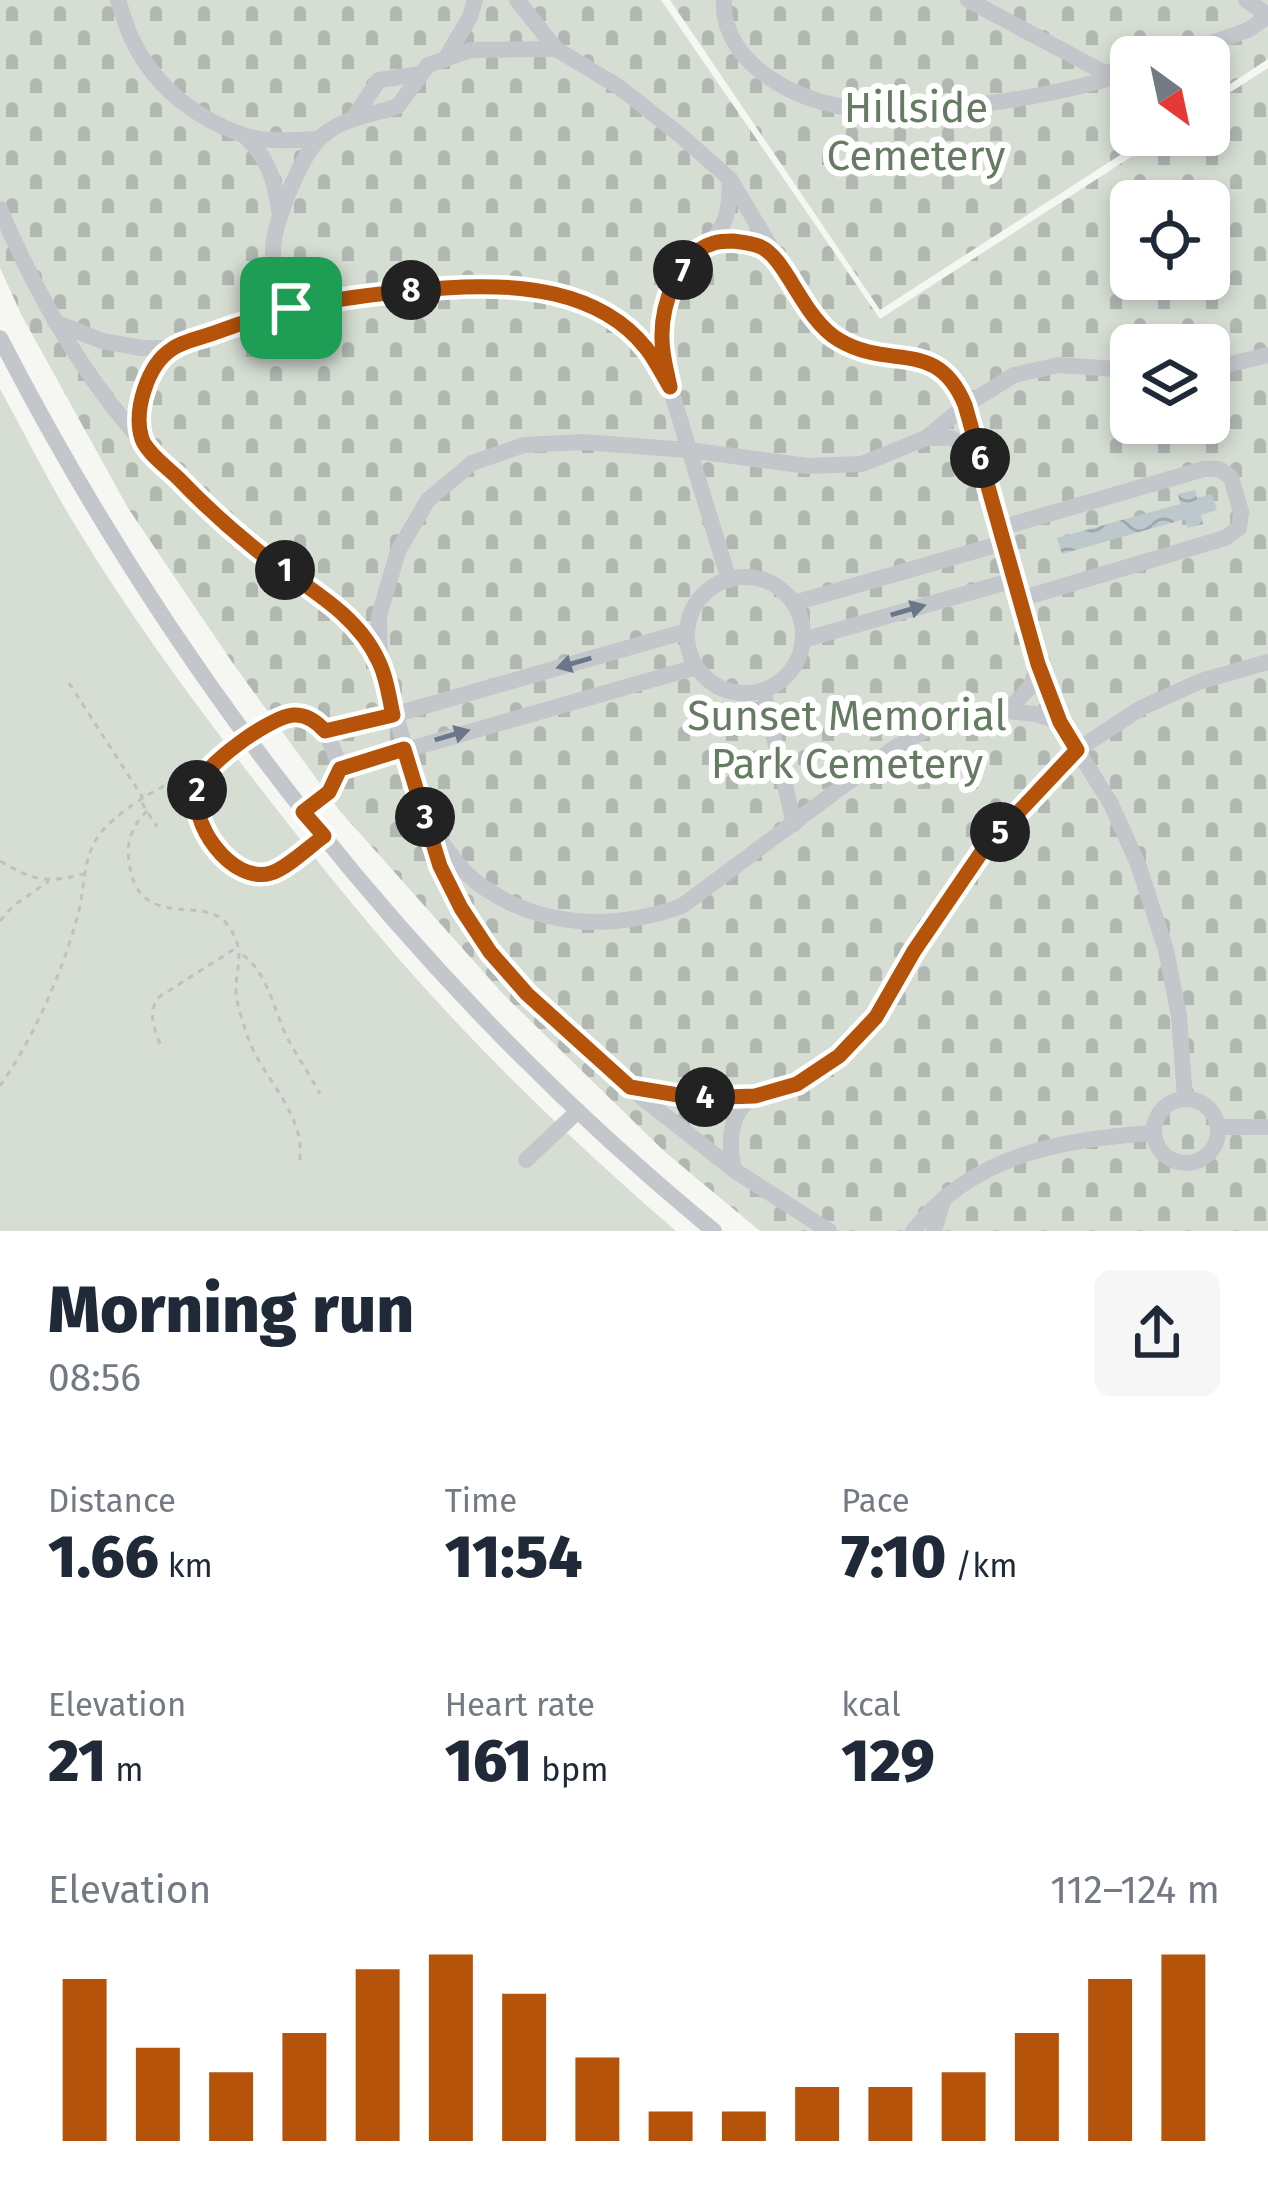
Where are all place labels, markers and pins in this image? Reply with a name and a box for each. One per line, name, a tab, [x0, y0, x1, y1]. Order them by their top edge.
pin: 7	[653, 240, 713, 300]
pin	[240, 257, 342, 359]
pin: 8	[381, 260, 441, 320]
pin: 6	[950, 428, 1010, 488]
pin: 1	[255, 540, 315, 600]
pin: 2	[167, 760, 227, 820]
pin: 3	[395, 787, 455, 847]
pin: 5	[970, 802, 1030, 862]
pin: 4	[675, 1067, 735, 1127]

